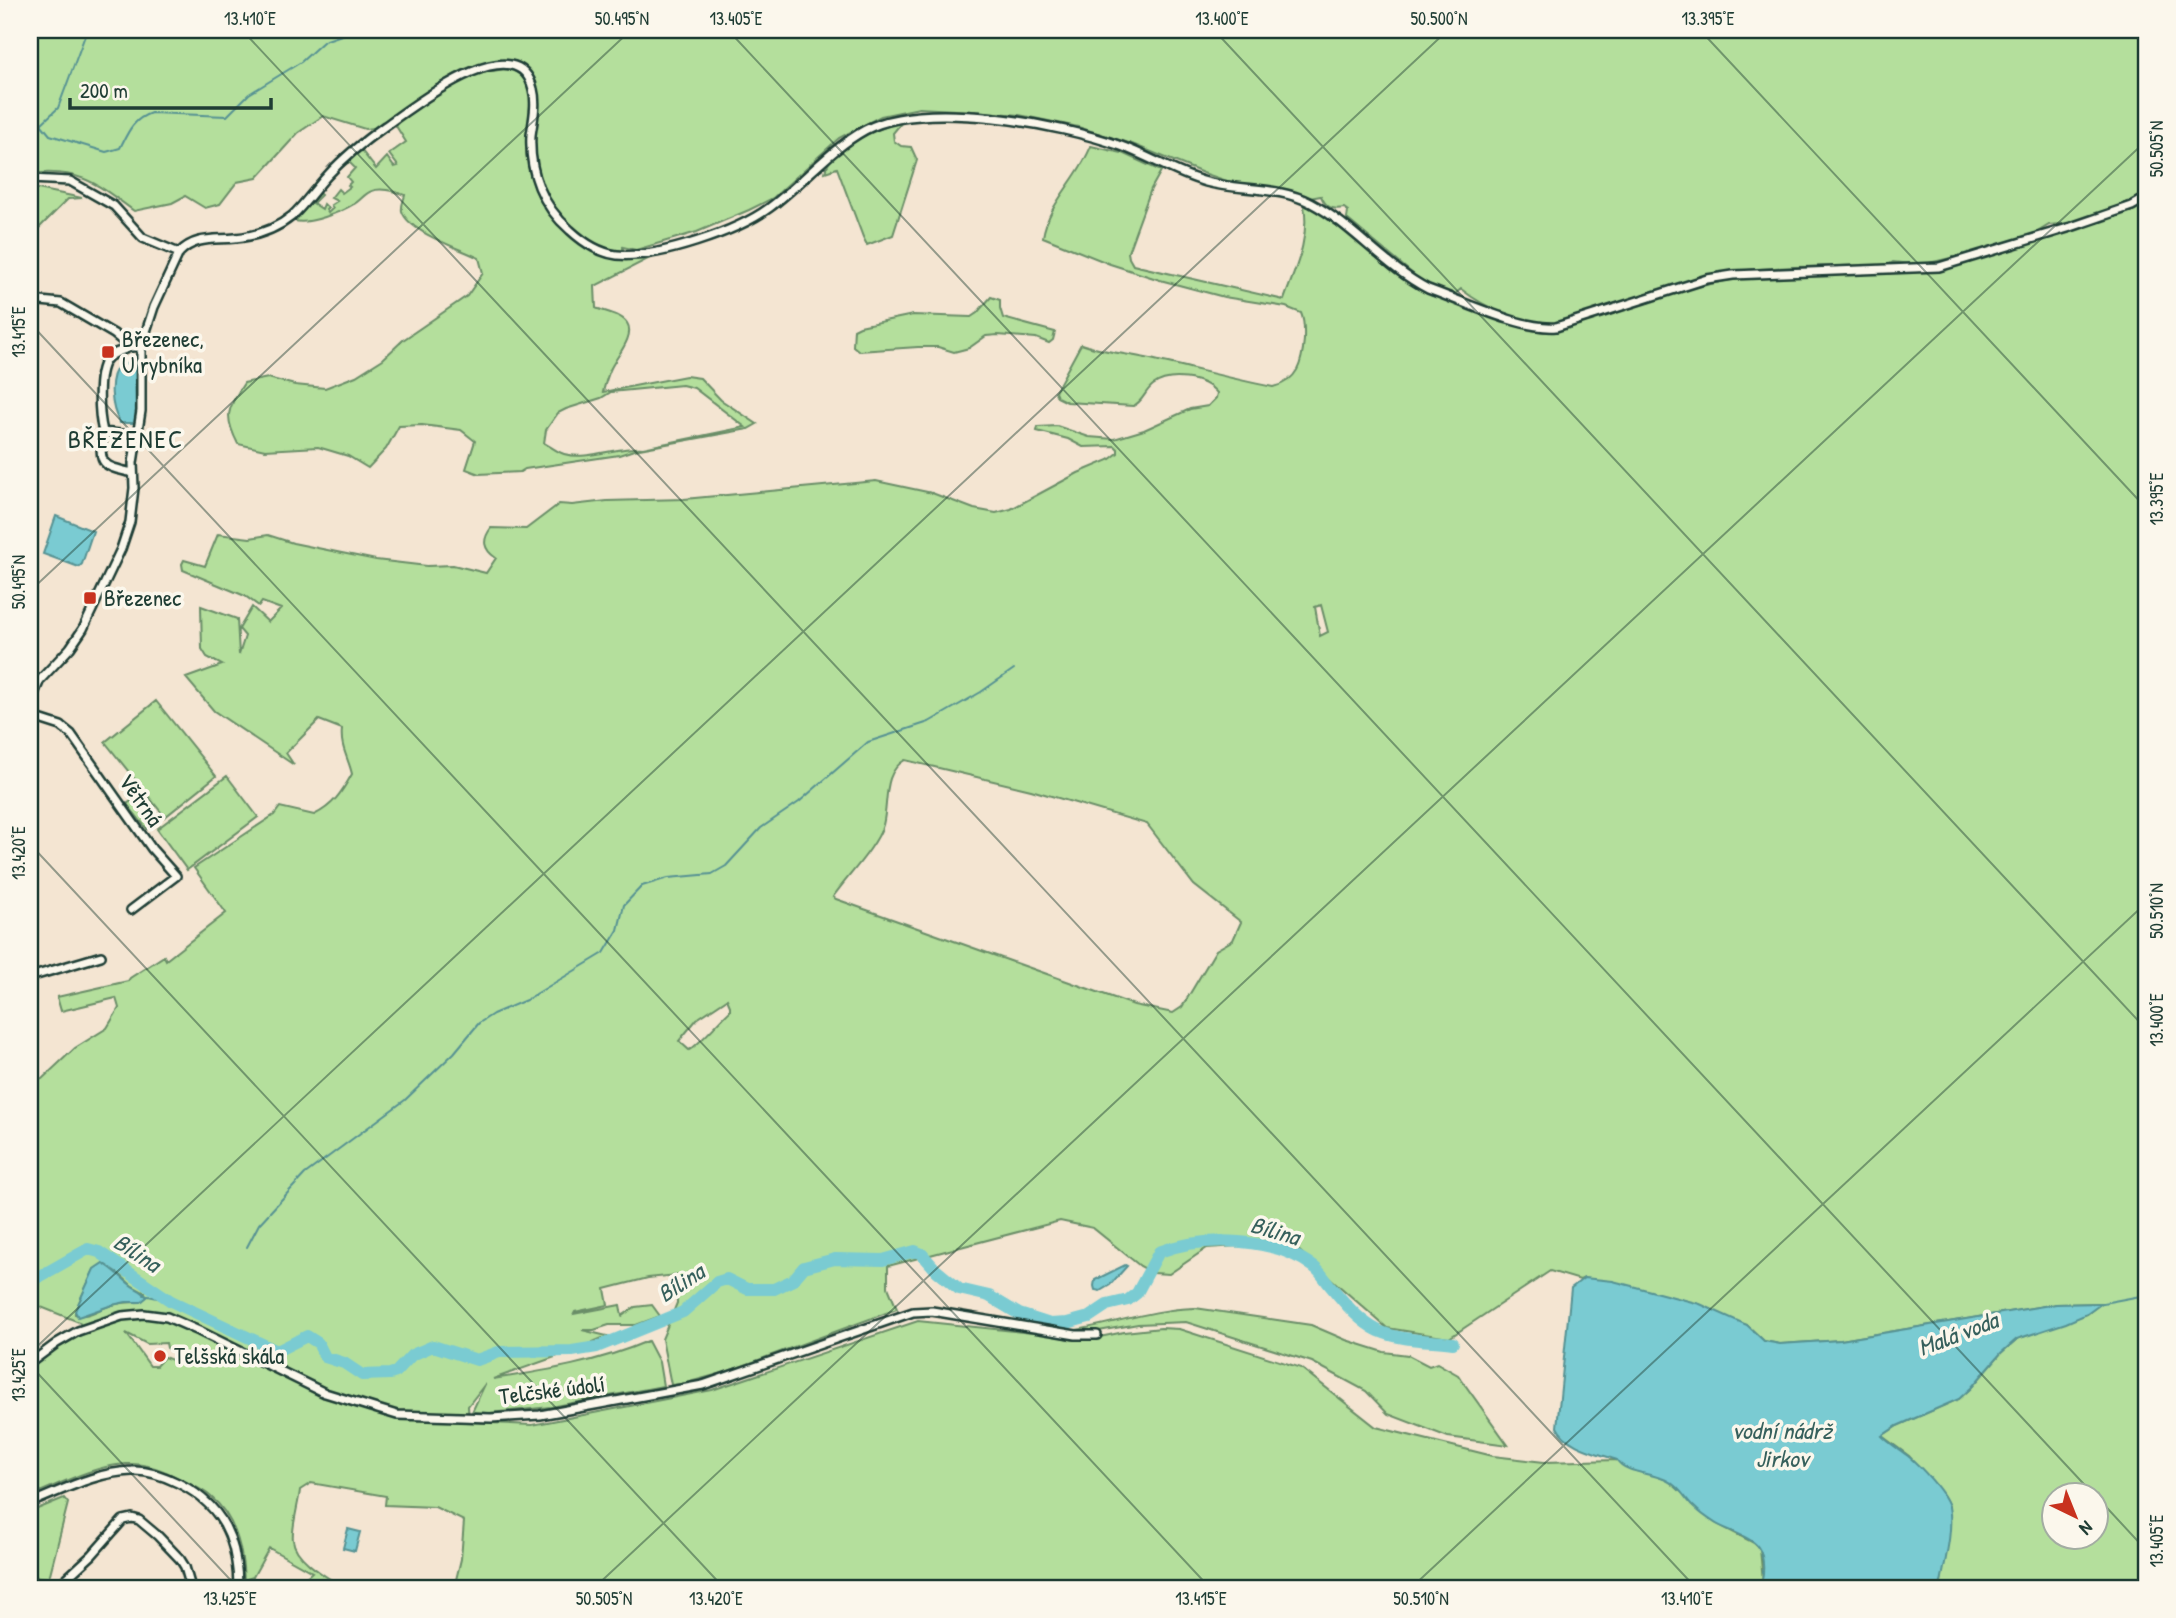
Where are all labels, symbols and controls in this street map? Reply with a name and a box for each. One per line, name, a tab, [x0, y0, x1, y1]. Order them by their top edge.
text: 13.410°E	[224, 6, 276, 31]
text: 50.495°N	[595, 6, 649, 31]
text: 13.405°E	[709, 6, 763, 31]
text: 13.400°E	[1195, 6, 1249, 31]
text: 50.500°N	[1410, 6, 1468, 31]
text: 13.395°E	[1682, 6, 1734, 31]
scale bar	[70, 66, 271, 110]
text: 200 m	[80, 76, 128, 105]
text: 50.505°N	[2144, 121, 2169, 177]
text: 13.415°E	[6, 306, 31, 358]
place label: Březenec, U rybníka	[122, 323, 204, 380]
marker: Březenec, U rybníka	[100, 344, 116, 360]
district label: BŘEZENEC	[68, 421, 184, 456]
text: 13.395°E	[2144, 473, 2169, 525]
text: 50.495°N	[6, 555, 31, 609]
place label: Březenec	[104, 582, 181, 613]
marker: Březenec	[82, 590, 98, 606]
street label: Větrná	[112, 767, 171, 832]
text: 13.420°E	[6, 826, 31, 880]
text: 50.510°N	[2144, 883, 2169, 939]
text: 13.400°E	[2144, 993, 2169, 1047]
water label: Bílina	[1247, 1208, 1306, 1253]
water label: Bílina	[108, 1225, 169, 1280]
water label: Bílina	[651, 1254, 712, 1309]
water label: Malá voda	[1913, 1302, 2005, 1363]
place label: Telšská skála	[174, 1340, 284, 1371]
text: 13.425°E	[6, 1348, 31, 1402]
marker: Telšská skála	[152, 1348, 168, 1364]
street label: Telčské údolí	[497, 1368, 607, 1411]
water label: vodní nádrž Jirkov	[1732, 1414, 1833, 1474]
north arrow	[2039, 1482, 2110, 1552]
text: 13.405°E	[2144, 1514, 2169, 1568]
text: N	[2074, 1515, 2099, 1541]
text: 13.425°E	[203, 1586, 257, 1611]
text: 50.505°N	[576, 1586, 632, 1611]
text: 13.420°E	[689, 1586, 743, 1611]
text: 13.415°E	[1175, 1586, 1227, 1611]
text: 50.510°N	[1393, 1586, 1449, 1611]
text: 13.410°E	[1661, 1586, 1713, 1611]

